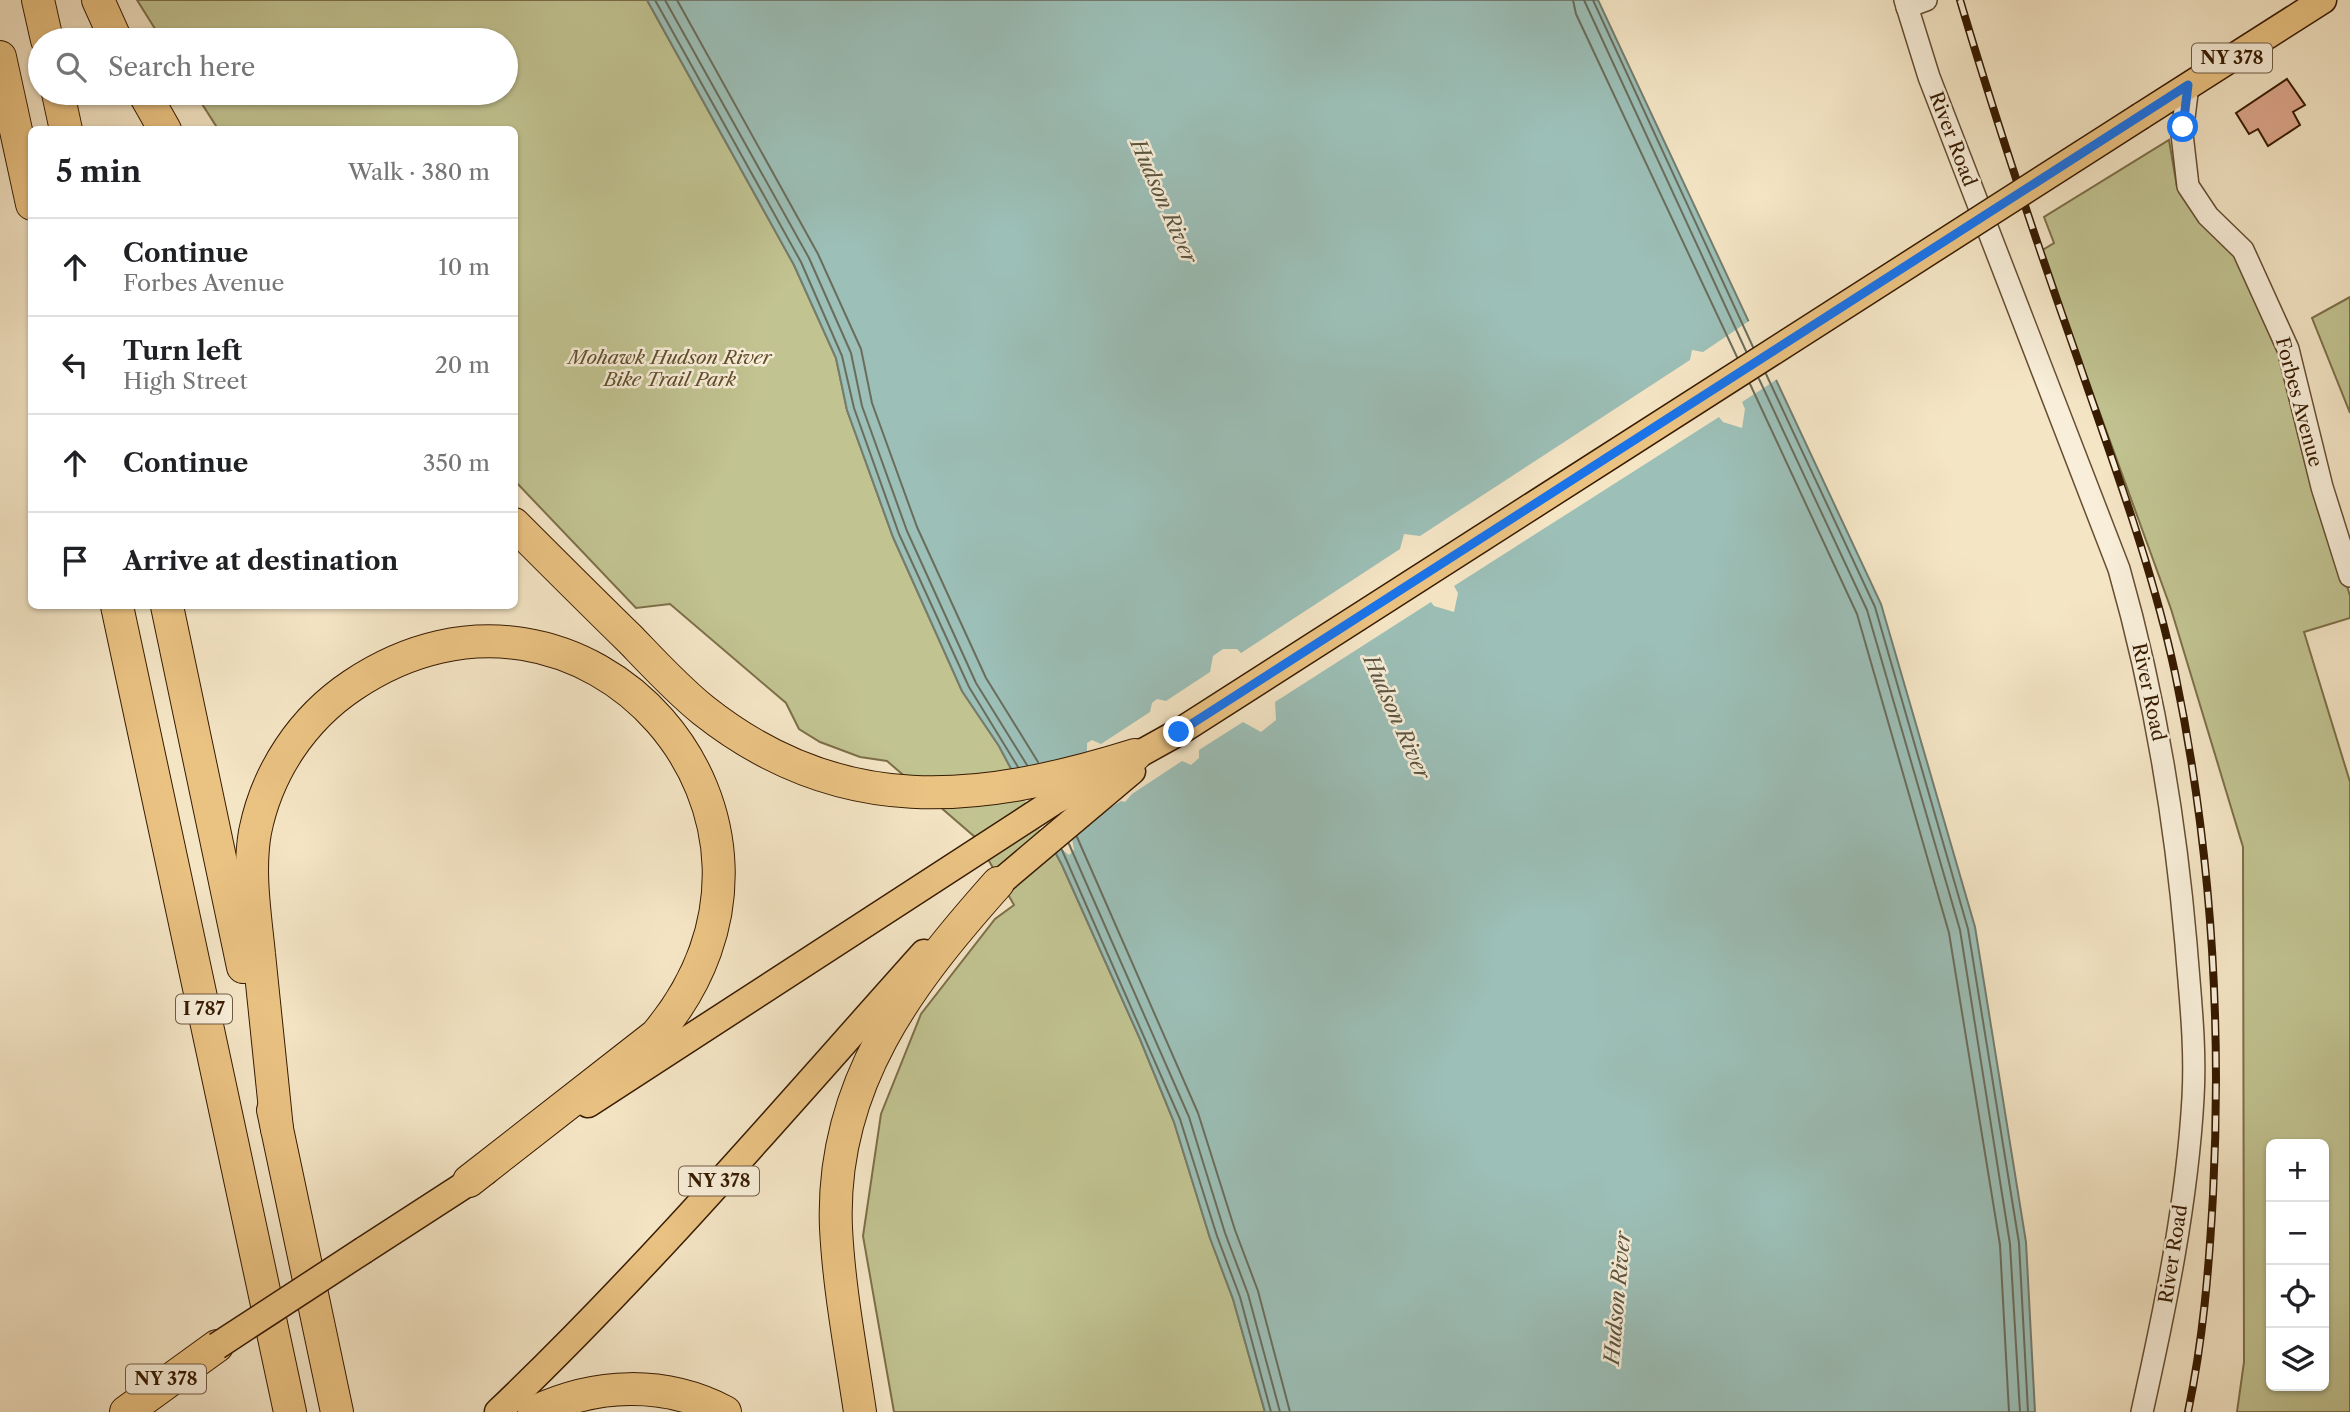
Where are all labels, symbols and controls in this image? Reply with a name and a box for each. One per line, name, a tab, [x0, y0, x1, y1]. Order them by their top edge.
search box	[28, 28, 518, 105]
road number: NY 378	[2192, 44, 2272, 72]
icon: search	[52, 48, 90, 86]
text: Search here	[108, 51, 255, 83]
street label: River Road	[1924, 88, 1982, 190]
route start	[2167, 111, 2198, 142]
water label: Hudson River	[1125, 133, 1203, 268]
text: 5 min	[56, 153, 141, 190]
text: Walk · 380 m	[348, 158, 490, 186]
text: Continue	[123, 237, 248, 269]
icon: ahead	[56, 248, 94, 286]
text: 10 m	[438, 253, 490, 281]
text: Forbes Avenue	[123, 269, 285, 297]
text: Turn left	[123, 335, 242, 367]
street label: Forbes Avenue	[2271, 335, 2327, 469]
icon: left	[56, 346, 94, 384]
park label: Mohawk Hudson River Bike Trail Park	[566, 346, 773, 391]
text: 20 m	[435, 351, 490, 379]
text: High Street	[123, 367, 248, 395]
icon: ahead	[56, 444, 94, 482]
text: Continue	[123, 447, 248, 479]
text: 350 m	[423, 449, 490, 477]
icon: arrive	[56, 542, 94, 580]
text: Arrive at destination	[123, 545, 398, 577]
street label: River Road	[2127, 641, 2171, 743]
water label: Hudson River	[1358, 649, 1436, 784]
route end	[1163, 716, 1194, 747]
road number: I 787	[176, 994, 232, 1024]
map controls	[2266, 1139, 2329, 1391]
button: +	[2266, 1139, 2329, 1202]
road number: NY 378	[679, 1166, 759, 1196]
button: −	[2266, 1202, 2329, 1265]
street label: River Road	[2154, 1203, 2192, 1305]
water label: Hudson River	[1599, 1229, 1635, 1368]
button: locate	[2266, 1265, 2329, 1328]
button: layers	[2266, 1328, 2329, 1391]
road number: NY 378	[126, 1364, 206, 1394]

